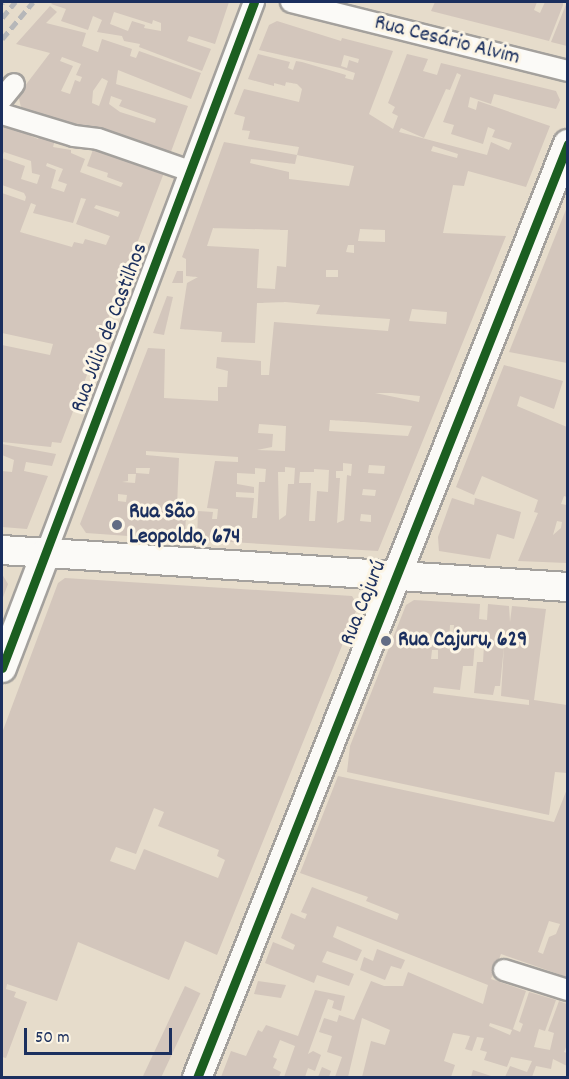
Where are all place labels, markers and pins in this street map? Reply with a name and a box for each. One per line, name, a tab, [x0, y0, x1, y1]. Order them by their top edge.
place label: Rua São Leopoldo, 674	[129, 499, 240, 550]
marker: Rua São Leopoldo, 674	[110, 518, 124, 532]
place label: Rua Cajuru, 629	[398, 628, 527, 654]
marker: Rua Cajuru, 629	[379, 634, 393, 648]

